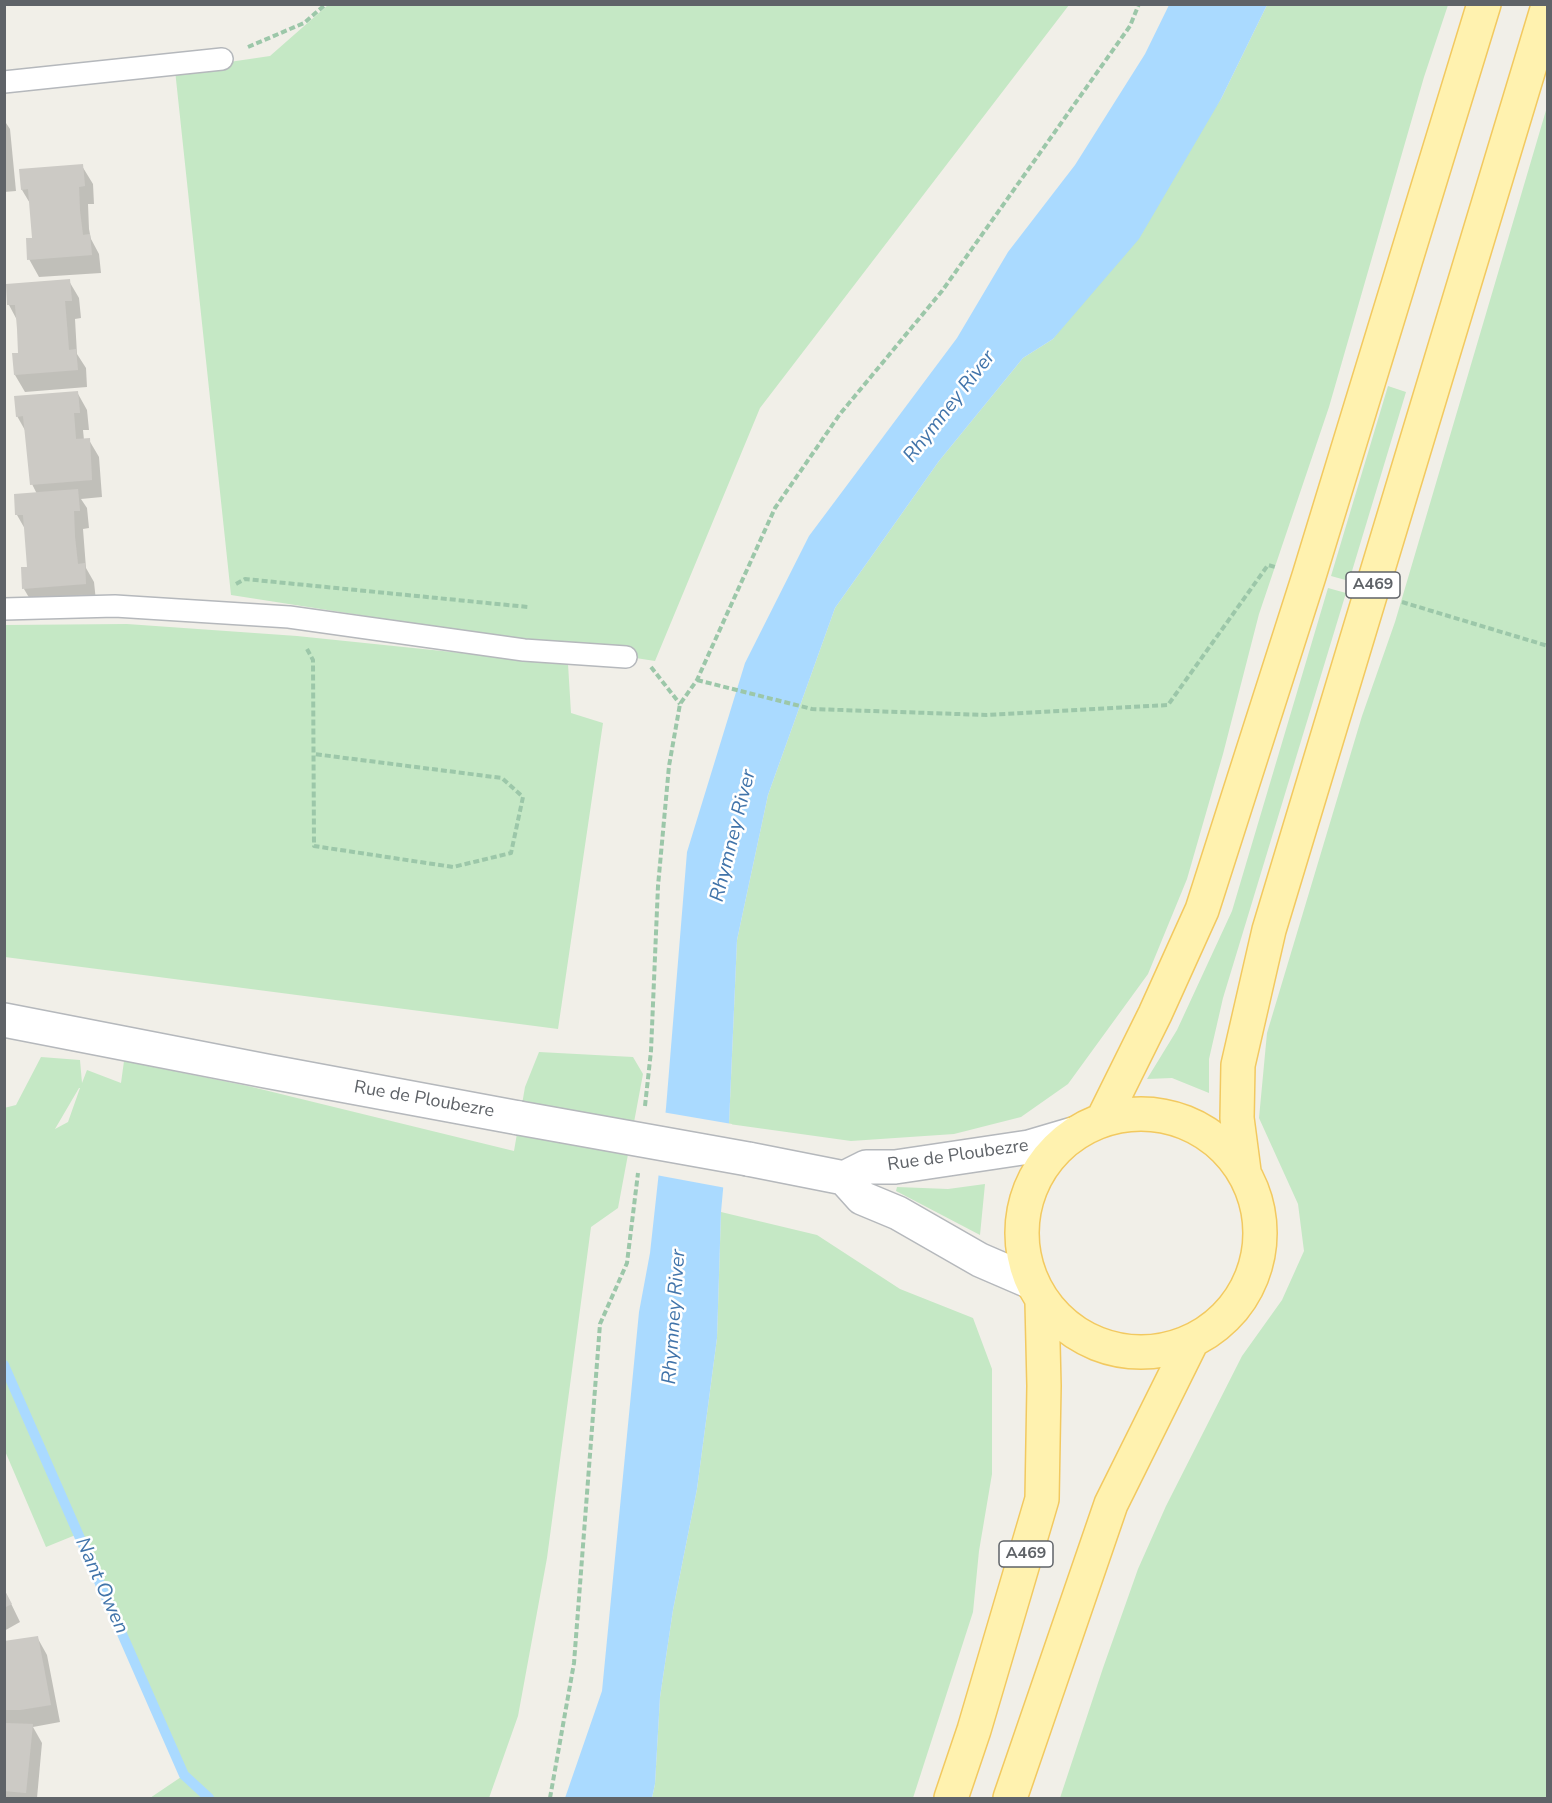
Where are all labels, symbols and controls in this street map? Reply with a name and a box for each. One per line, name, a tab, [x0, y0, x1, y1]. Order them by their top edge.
water label: Rhymney River	[899, 346, 1001, 468]
road number: A469	[1346, 572, 1400, 598]
water label: Rhymney River	[706, 767, 762, 905]
street label: Rue de Ploubezre	[352, 1077, 496, 1123]
street label: Rue de Ploubezre	[886, 1135, 1030, 1177]
water label: Rhymney River	[658, 1249, 692, 1385]
water label: Nant Owen	[69, 1534, 133, 1638]
road number: A469	[999, 1541, 1053, 1567]

